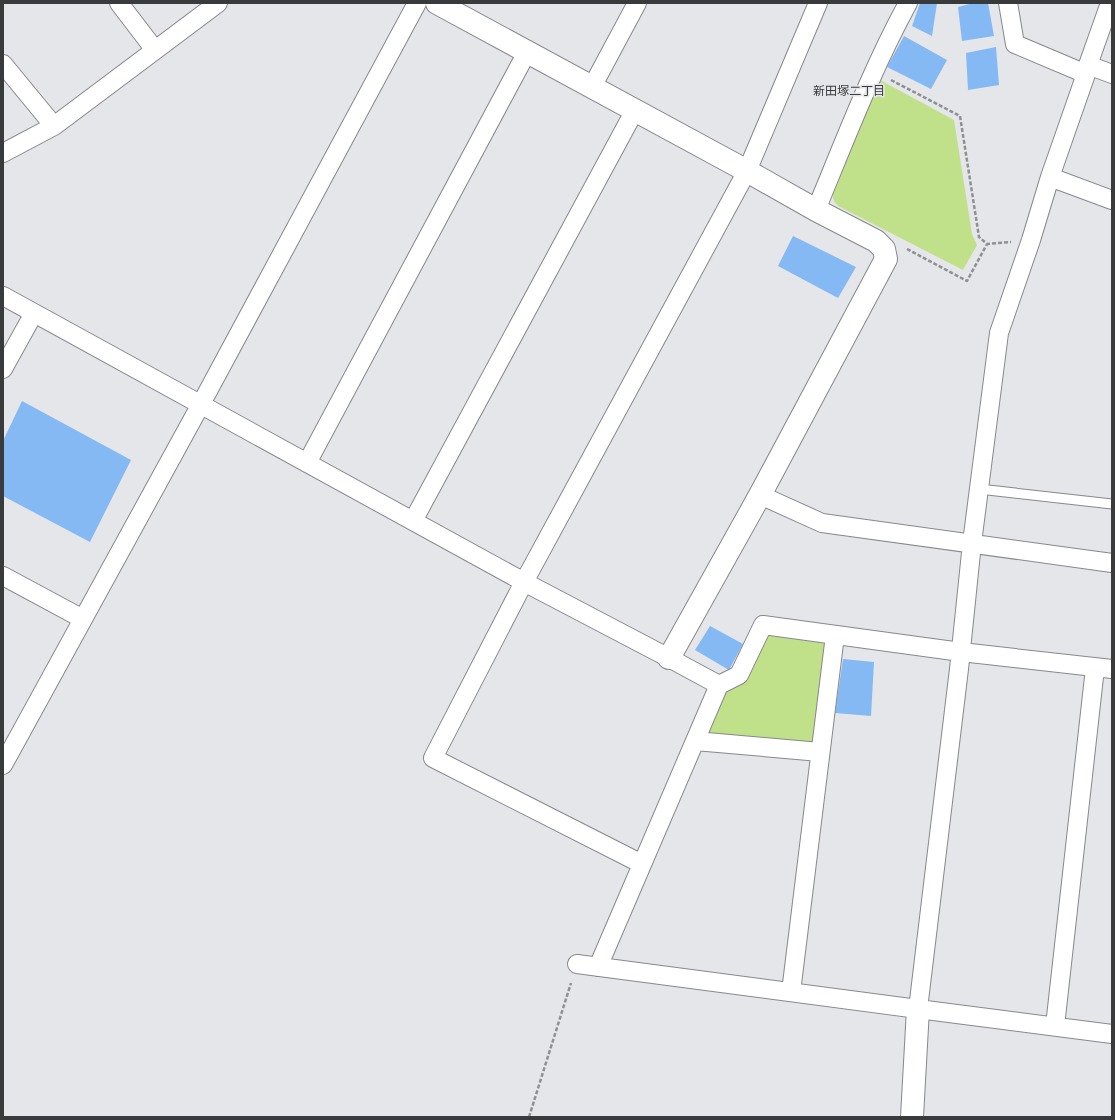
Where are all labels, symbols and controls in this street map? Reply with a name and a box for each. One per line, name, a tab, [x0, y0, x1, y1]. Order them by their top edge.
district label: 新田塚二丁目	[813, 85, 885, 97]

